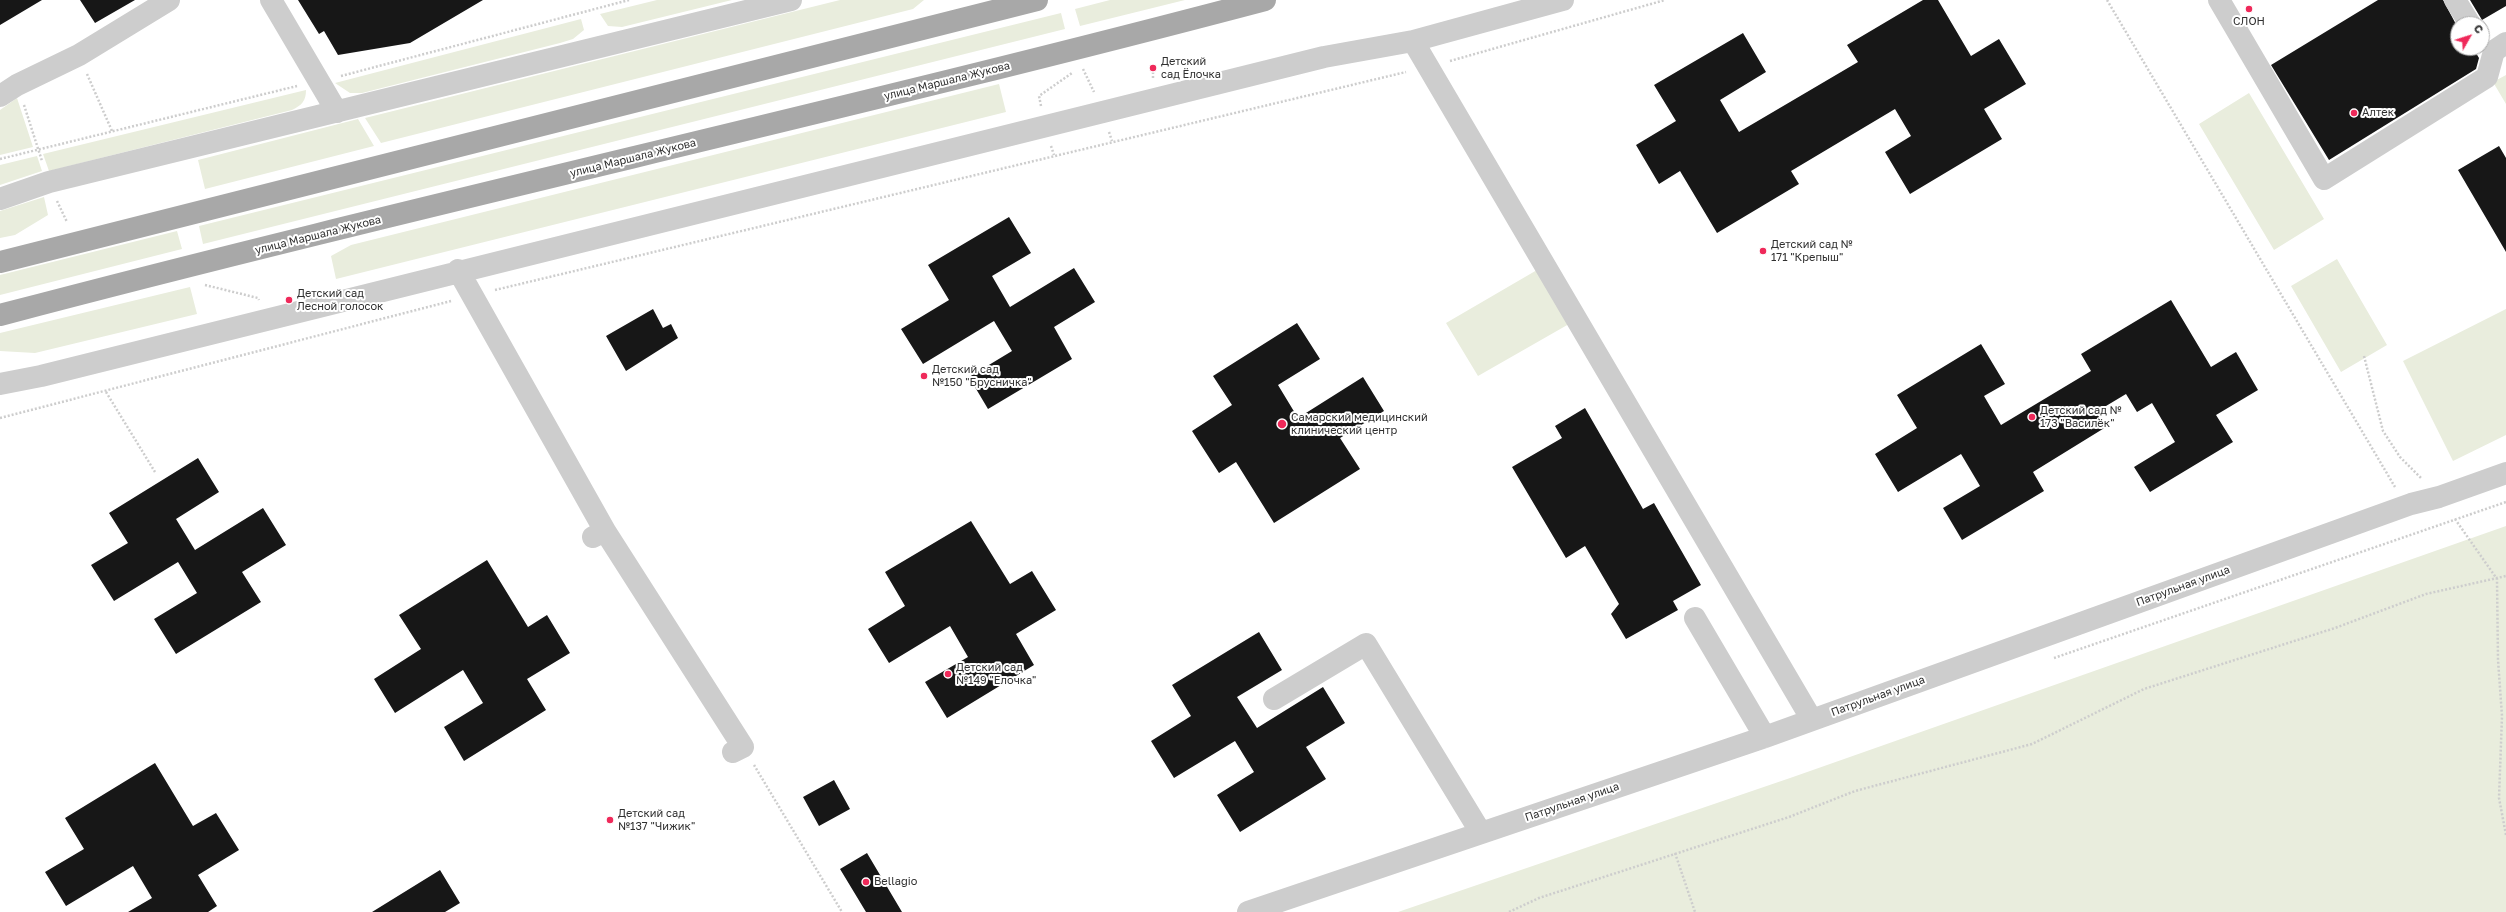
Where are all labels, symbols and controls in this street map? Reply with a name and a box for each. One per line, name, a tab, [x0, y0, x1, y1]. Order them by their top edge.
marker: СЛОН	[2244, 4, 2254, 14]
place label: СЛОН	[2233, 15, 2265, 29]
north arrow	[2450, 16, 2490, 56]
text: С	[2471, 22, 2486, 36]
place label: Детский сад Ёлочка	[1161, 55, 1221, 81]
street label: улица Маршала Жукова	[883, 59, 1011, 103]
marker: Детский сад Ёлочка	[1148, 63, 1158, 73]
place label: Алтек	[2362, 106, 2394, 120]
marker: Алтек	[2349, 108, 2359, 118]
street label: улица Маршала Жукова	[569, 136, 697, 180]
street label: улица Маршала Жукова	[254, 213, 382, 257]
place label: Детский сад № 171 "Крепыш"	[1771, 238, 1853, 264]
marker: Детский сад № 171 "Крепыш"	[1758, 246, 1768, 256]
place label: Детский сад Лесной голосок	[297, 287, 383, 313]
marker: Детский сад Лесной голосок	[284, 295, 294, 305]
place label: Детский сад №150 "Брусничка"	[932, 363, 1032, 389]
marker: Детский сад №150 "Брусничка"	[919, 371, 929, 381]
place label: Детский сад № 173 "Василёк"	[2040, 404, 2122, 430]
place label: Самарский медицинский клинический центр	[1291, 411, 1428, 437]
marker: Детский сад № 173 "Василёк"	[2027, 412, 2037, 422]
marker: Самарский медицинский клинический центр	[1276, 418, 1288, 430]
street label: Патрульная улица	[2134, 563, 2232, 609]
place label: Детский сад №149 "Елочка"	[956, 661, 1036, 687]
marker: Детский сад №149 "Елочка"	[943, 669, 953, 679]
street label: Патрульная улица	[1829, 673, 1927, 719]
street label: Патрульная улица	[1523, 780, 1621, 824]
place label: Детский сад №137 "Чижик"	[618, 807, 695, 833]
marker: Детский сад №137 "Чижик"	[605, 815, 615, 825]
place label: Bellagio	[874, 875, 917, 889]
marker: Bellagio	[861, 877, 871, 887]

